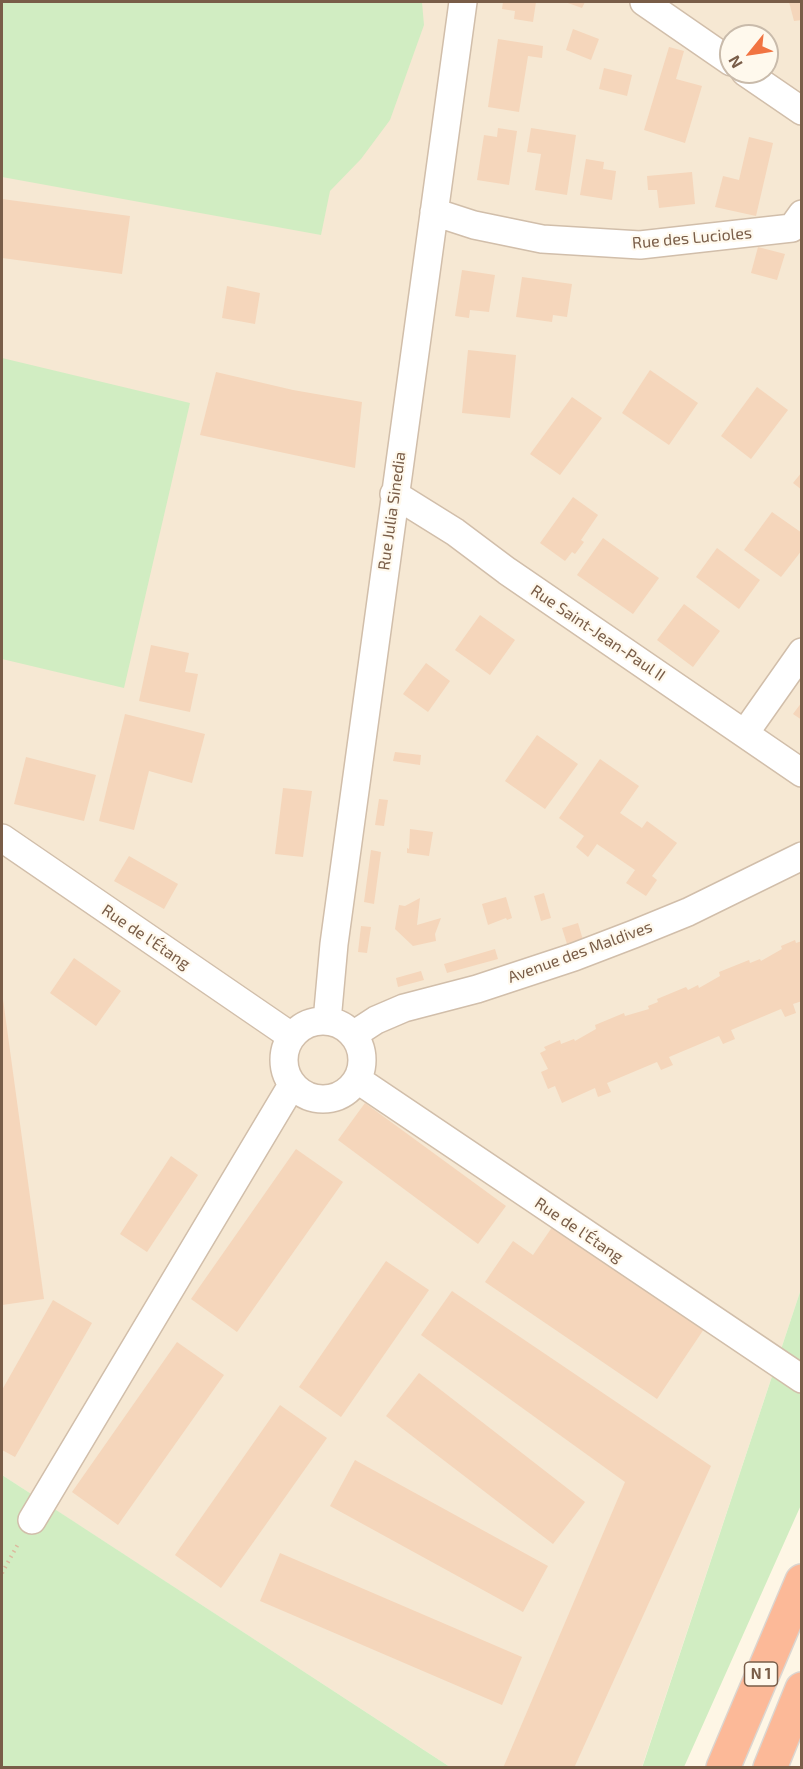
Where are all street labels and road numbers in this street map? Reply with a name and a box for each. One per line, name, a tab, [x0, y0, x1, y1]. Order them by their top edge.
street label: Rue des Lucioles	[631, 223, 753, 253]
street label: Rue Julia Sinedia	[374, 450, 410, 572]
street label: Rue Saint-Jean-Paul II	[527, 581, 669, 685]
street label: Rue de l'Étang	[98, 900, 194, 974]
street label: Avenue des Maldives	[505, 917, 655, 987]
street label: Rue de l'Étang	[531, 1193, 627, 1267]
road number: N 1	[744, 1662, 777, 1686]

